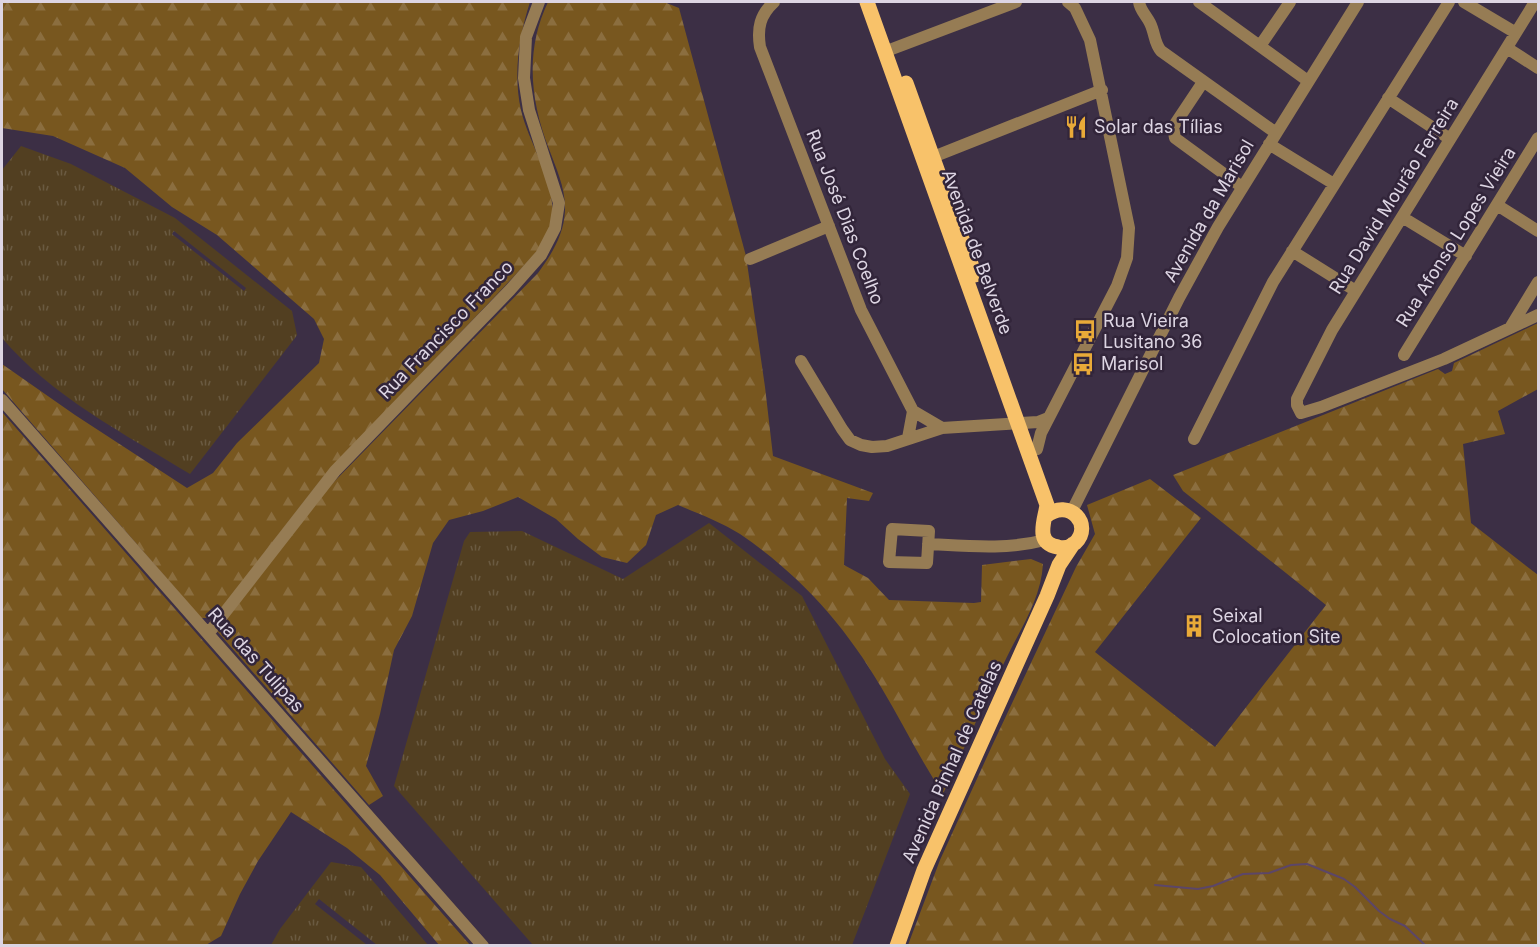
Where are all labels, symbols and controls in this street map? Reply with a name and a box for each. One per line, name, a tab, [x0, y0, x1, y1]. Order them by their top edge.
street label: Rua David Mourão Ferreira	[1325, 94, 1463, 298]
restaurant icon: Solar das Tílias	[1063, 114, 1089, 140]
place label: Solar das Tílias	[1094, 116, 1223, 137]
street label: Rua José Dias Coelho	[802, 126, 889, 307]
street label: Avenida da Marisol	[1159, 136, 1258, 286]
street label: Rua Afonso Lopes Vieira	[1391, 143, 1520, 331]
street label: Avenida de Belverde	[938, 166, 1017, 337]
street label: Rua Francisco Franco	[374, 256, 517, 403]
place label: Rua Vieira Lusitano 36	[1103, 310, 1203, 352]
bus stop icon: Rua Vieira Lusitano 36	[1072, 318, 1098, 344]
bus stop icon: Marisol	[1070, 351, 1096, 377]
place label: Marisol	[1101, 353, 1163, 374]
street label: Rua das Tulipas	[204, 603, 309, 716]
place label: Seixal Colocation Site	[1212, 605, 1341, 647]
building icon: Seixal Colocation Site	[1181, 613, 1207, 639]
street label: Avenida Pinhal de Catelas	[897, 657, 1006, 866]

